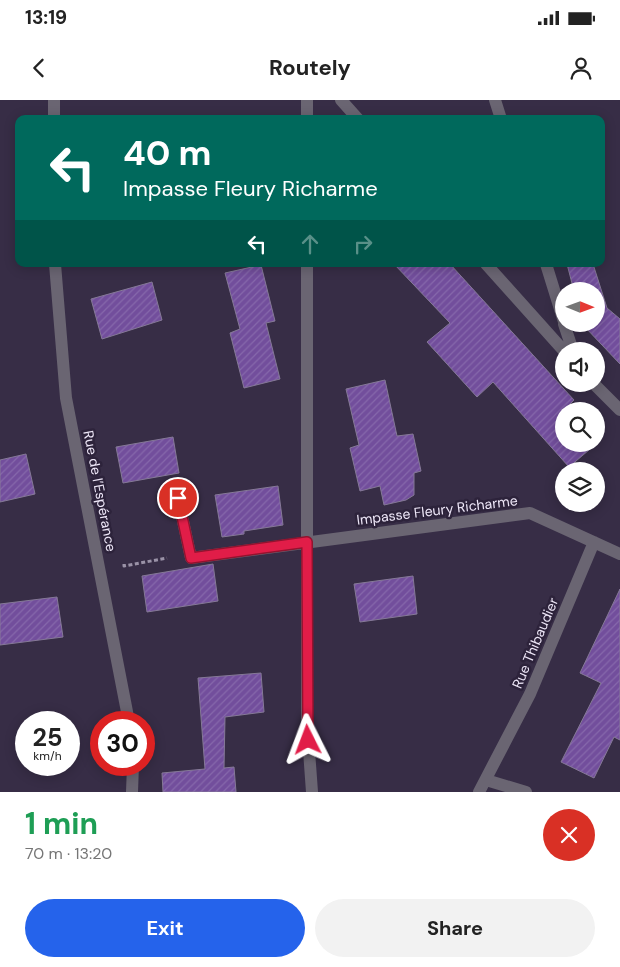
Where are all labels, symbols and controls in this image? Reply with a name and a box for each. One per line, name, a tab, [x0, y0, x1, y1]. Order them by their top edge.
text: 13:19	[25, 5, 67, 30]
text: Routely	[269, 53, 351, 82]
icon: back	[25, 54, 53, 82]
icon: person	[567, 54, 595, 82]
text: 40 m	[123, 130, 212, 176]
icon: left	[40, 135, 105, 200]
text: Impasse Fleury Richarme	[123, 174, 378, 203]
icon: left	[243, 230, 271, 258]
icon: ahead	[296, 230, 324, 258]
icon: right	[349, 230, 377, 258]
north arrow	[555, 282, 605, 332]
map controls	[555, 282, 605, 512]
button: sound	[555, 342, 605, 392]
button: search	[555, 402, 605, 452]
street label: Rue de l’Espérance	[79, 429, 121, 553]
button: layers	[555, 462, 605, 512]
pin	[157, 477, 199, 519]
icon: arrive	[164, 484, 192, 512]
street label: Impasse Fleury Richarme	[355, 491, 519, 529]
street label: Rue Thibaudier	[508, 595, 562, 691]
speed limit sign: 30	[90, 711, 155, 776]
position arrow	[281, 713, 333, 765]
text: 25	[33, 721, 62, 754]
text: km/h	[33, 748, 62, 764]
text: 1 min	[25, 804, 98, 843]
button: close	[543, 809, 595, 861]
text: 70 m · 13:20	[25, 843, 112, 864]
button: Exit	[25, 899, 305, 957]
button: Share	[315, 899, 595, 957]

